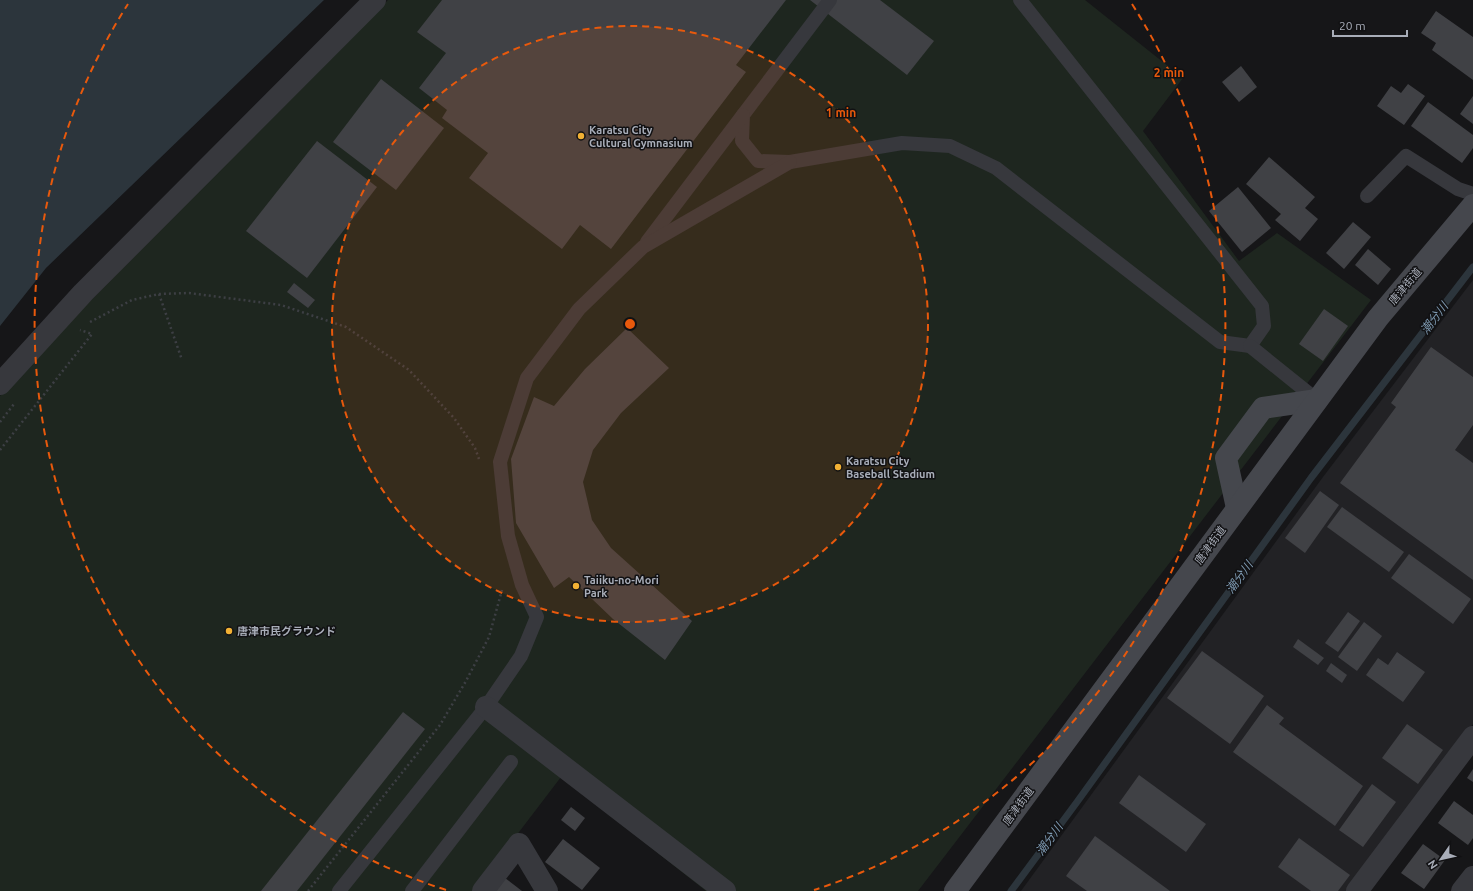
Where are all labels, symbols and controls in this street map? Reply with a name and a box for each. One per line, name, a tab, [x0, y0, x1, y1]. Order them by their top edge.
scale bar	[1333, 12, 1407, 38]
text: 20 m	[1339, 19, 1366, 32]
text: 2 min	[1154, 66, 1184, 79]
text: 1 min	[826, 106, 856, 119]
place label: Karatsu City Cultural Gymnasium	[589, 124, 693, 149]
marker: Karatsu City Cultural Gymnasium	[576, 131, 586, 141]
street label: 唐津街道	[1386, 265, 1424, 307]
water label: 潮分川	[1418, 298, 1451, 336]
centre of rings	[623, 317, 637, 331]
place label: Karatsu City Baseball Stadium	[846, 455, 935, 480]
marker: Karatsu City Baseball Stadium	[833, 462, 843, 472]
street label: 唐津街道	[1192, 524, 1228, 566]
water label: 潮分川	[1223, 557, 1256, 595]
place label: Taiiku-no-Mori Park	[584, 574, 659, 599]
marker: Taiiku-no-Mori Park	[571, 581, 581, 591]
place label: 唐津市民グラウンド	[237, 625, 336, 637]
marker: 唐津市民グラウンド	[224, 626, 234, 636]
street label: 唐津街道	[1000, 785, 1036, 827]
water label: 潮分川	[1033, 819, 1066, 857]
north arrow	[1421, 839, 1461, 879]
text: N	[1425, 858, 1440, 871]

